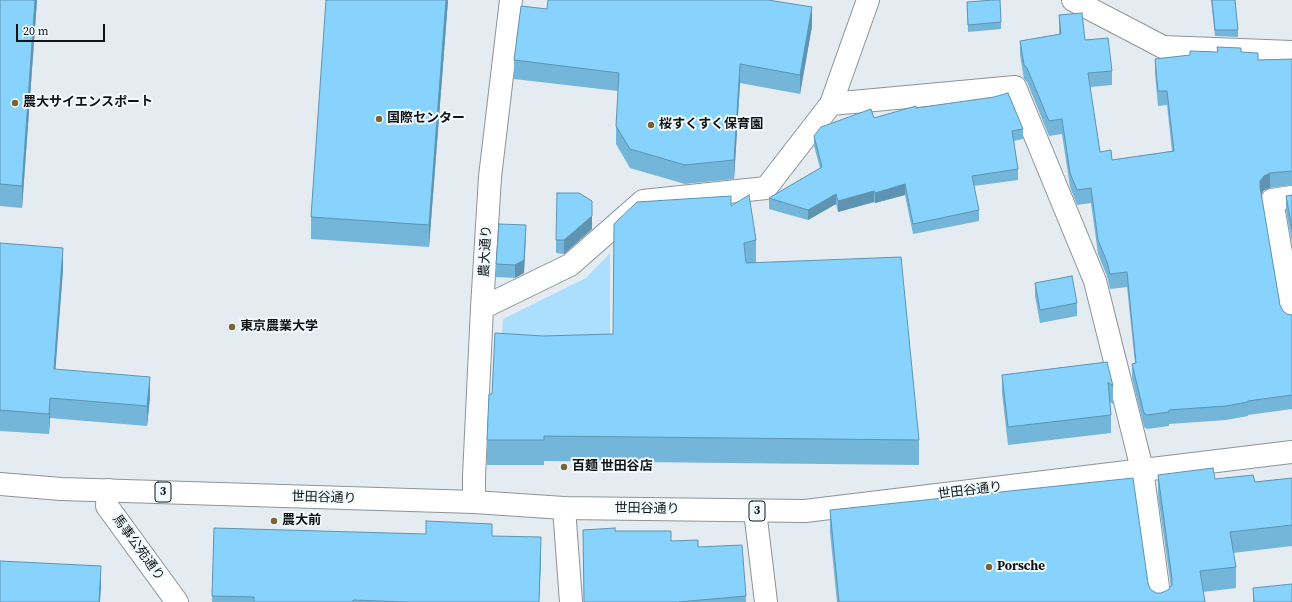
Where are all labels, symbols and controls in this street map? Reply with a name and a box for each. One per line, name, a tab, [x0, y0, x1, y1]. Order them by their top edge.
scale bar	[18, 16, 107, 42]
text: 20 m	[23, 23, 49, 39]
place label: 農大サイエンスポート	[23, 95, 153, 111]
marker: 農大サイエンスポート	[10, 98, 20, 108]
place label: 国際センター	[387, 111, 465, 127]
marker: 国際センター	[374, 114, 384, 124]
place label: 桜すくすく保育園	[659, 117, 763, 133]
marker: 桜すくすく保育園	[646, 120, 656, 130]
street label: 農大通り	[477, 225, 495, 277]
place label: 東京農業大学	[240, 319, 318, 335]
marker: 東京農業大学	[227, 322, 237, 332]
place label: 百麺 世田谷店	[572, 459, 653, 475]
marker: 百麺 世田谷店	[559, 462, 569, 472]
street label: 世田谷通り	[937, 479, 1003, 503]
road number: 3	[155, 482, 171, 502]
street label: 世田谷通り	[291, 489, 357, 507]
street label: 世田谷通り	[614, 501, 680, 517]
road number: 3	[749, 501, 765, 521]
street label: 馬事公苑通り	[109, 512, 167, 584]
place label: 農大前	[282, 513, 321, 529]
marker: 農大前	[269, 516, 279, 526]
place label: Porsche	[997, 559, 1045, 575]
marker: Porsche	[984, 562, 994, 572]

